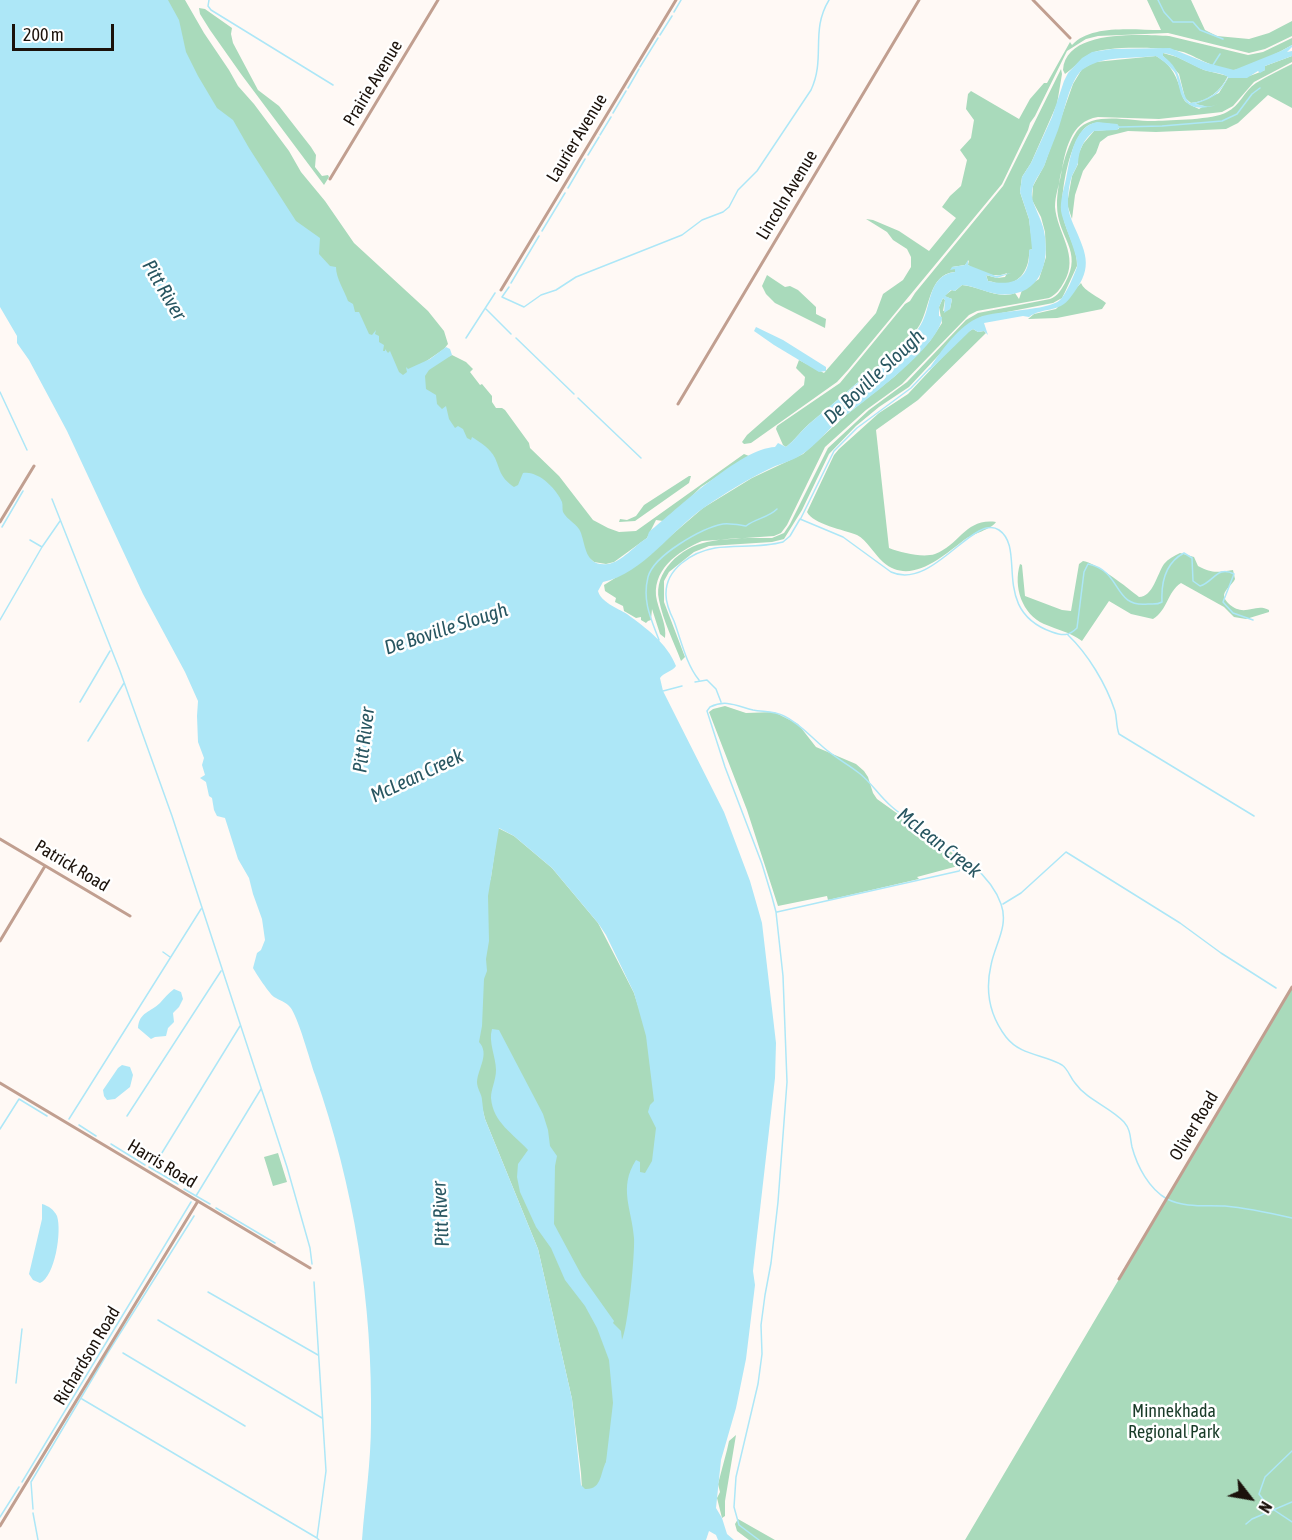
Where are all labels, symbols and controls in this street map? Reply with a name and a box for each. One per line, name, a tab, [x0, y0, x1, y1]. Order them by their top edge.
scale bar	[15, 12, 117, 50]
text: 200 m	[23, 24, 64, 45]
street label: Prairie Avenue	[339, 36, 407, 130]
street label: Laurier Avenue	[542, 90, 612, 186]
street label: Lincoln Avenue	[752, 146, 822, 244]
water label: Pitt River	[137, 256, 191, 324]
water label: De Boville Slough	[819, 324, 929, 430]
water label: De Boville Slough	[381, 598, 511, 660]
water label: Pitt River	[348, 706, 380, 774]
water label: McLean Creek	[367, 744, 467, 808]
water label: McLean Creek	[892, 803, 986, 883]
street label: Patrick Road	[31, 835, 113, 897]
street label: Oliver Road	[1165, 1087, 1223, 1165]
street label: Harris Road	[124, 1135, 200, 1193]
water label: Pitt River	[427, 1180, 455, 1248]
street label: Richardson Road	[49, 1303, 125, 1409]
park label: Minnekhada Regional Park	[1128, 1400, 1220, 1442]
north arrow	[1220, 1468, 1280, 1528]
text: N	[1255, 1499, 1276, 1516]

